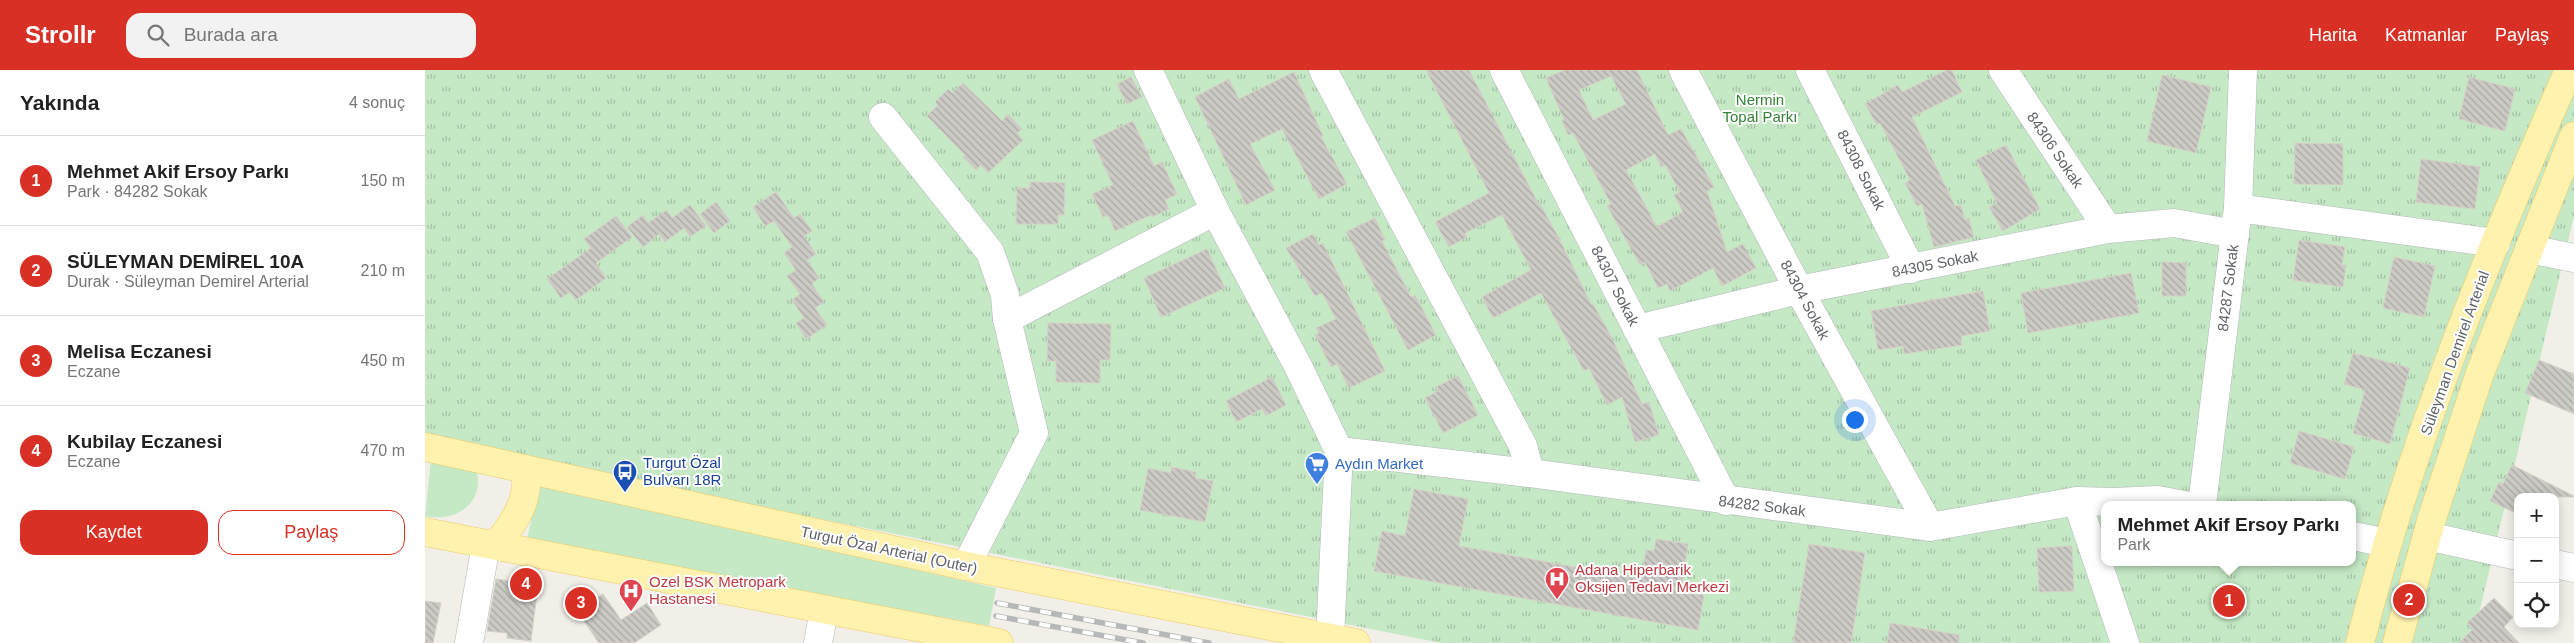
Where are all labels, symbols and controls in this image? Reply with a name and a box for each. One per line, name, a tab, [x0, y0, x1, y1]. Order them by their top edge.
search box	[126, 13, 476, 58]
text: Strollr	[25, 21, 96, 48]
icon: search	[144, 21, 172, 49]
text: Burada ara	[184, 24, 278, 45]
text: Harita	[2309, 25, 2357, 45]
text: Katmanlar	[2385, 25, 2467, 45]
text: Paylaş	[2495, 25, 2549, 45]
text: Yakında	[20, 91, 99, 114]
park label: Nermin Topal Parkı	[1722, 91, 1798, 125]
text: 4 sonuç	[349, 94, 405, 111]
street label: 84306 Sokak	[2024, 109, 2087, 191]
street label: 84308 Sokak	[1834, 127, 1889, 213]
text: Mehmet Akif Ersoy Parkı	[67, 161, 289, 182]
text: 1	[32, 172, 40, 189]
text: 150 m	[361, 172, 405, 189]
text: Park · 84282 Sokak	[67, 183, 208, 200]
street label: 84307 Sokak	[1588, 243, 1643, 329]
street label: 84287 Sokak	[2214, 243, 2241, 332]
street label: 84305 Sokak	[1890, 247, 1980, 280]
text: SÜLEYMAN DEMİREL 10A	[67, 251, 304, 272]
street label: 84304 Sokak	[1777, 257, 1834, 343]
text: 2	[32, 262, 40, 279]
text: 210 m	[361, 262, 405, 279]
street label: Süleyman Demirel Arterial	[2417, 268, 2492, 437]
text: Durak · Süleyman Demirel Arterial	[67, 273, 309, 290]
text: Melisa Eczanesi	[67, 341, 212, 362]
text: 3	[32, 352, 40, 369]
text: 450 m	[361, 352, 405, 369]
text: Eczane	[67, 363, 120, 380]
your location	[1842, 407, 1868, 433]
text: Kubilay Eczanesi	[67, 431, 222, 452]
text: 4	[32, 442, 40, 459]
text: 470 m	[361, 442, 405, 459]
supermarket icon: Aydın Market	[1304, 451, 1330, 485]
text: Eczane	[67, 453, 120, 470]
place label: Turgut Özal Bulvarı 18R	[643, 454, 722, 488]
place label: Aydın Market	[1335, 455, 1424, 472]
bus stop icon: Turgut Özal Bulvarı 18R	[612, 459, 638, 493]
street label: 84282 Sokak	[1718, 492, 1807, 519]
map controls	[2514, 493, 2559, 628]
button: +	[2514, 493, 2559, 538]
popup	[2101, 501, 2356, 566]
button: Kaydet	[20, 510, 208, 555]
button: Paylaş	[218, 510, 405, 555]
text: Mehmet Akif Ersoy Parkı	[2117, 514, 2340, 535]
street label: Turgut Özal Arterial (Outer)	[799, 522, 979, 577]
text: Park	[2117, 536, 2150, 553]
button: −	[2514, 538, 2559, 583]
place label: Adana Hiperbarik Oksijen Tedavi Merkezi	[1575, 561, 1729, 595]
pin: 4	[510, 565, 542, 603]
hospital icon: Adana Hiperbarik Oksijen Tedavi Merkezi	[1544, 566, 1570, 600]
place label: Ozel BSK Metropark Hastanesi	[649, 573, 786, 607]
hospital icon: Ozel BSK Metropark Hastanesi	[618, 578, 644, 612]
pin: 2	[2393, 581, 2425, 619]
pin: 1	[2213, 582, 2245, 620]
button: locate	[2514, 583, 2559, 628]
pin: 3	[565, 584, 597, 622]

